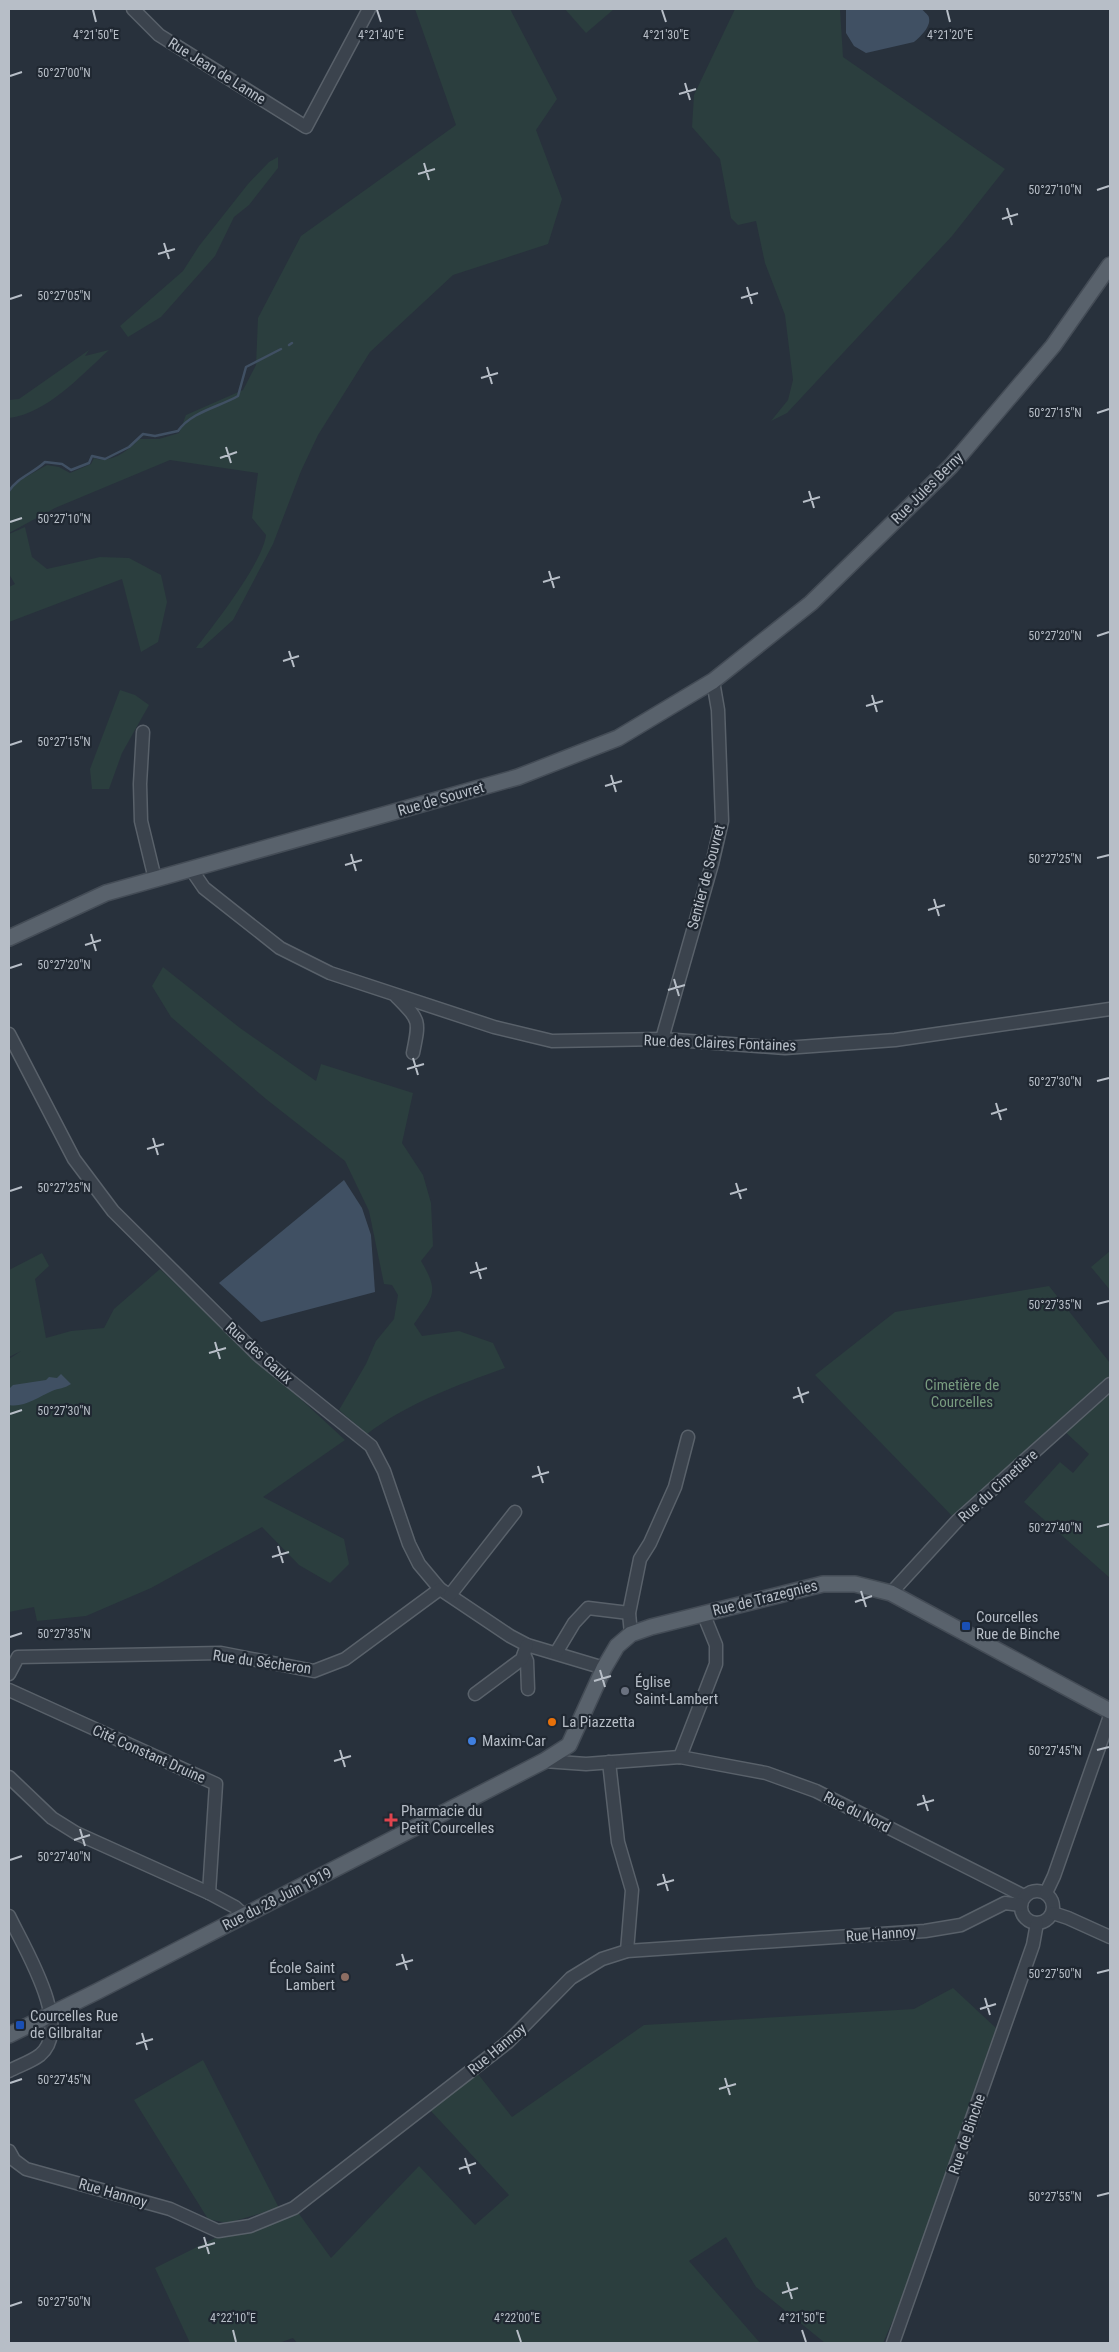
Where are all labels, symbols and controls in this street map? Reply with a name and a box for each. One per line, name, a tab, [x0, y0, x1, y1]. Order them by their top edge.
text: 4°21'50"E	[73, 28, 119, 42]
text: 4°21'40"E	[358, 28, 404, 42]
text: 4°21'30"E	[643, 28, 689, 42]
text: 4°21'20"E	[927, 28, 973, 42]
street label: Rue Jean de Lanne	[165, 34, 269, 108]
text: 50°27'00"N	[37, 66, 91, 80]
text: 50°27'10"N	[1028, 183, 1082, 197]
text: 50°27'05"N	[37, 289, 91, 303]
text: 50°27'15"N	[1028, 406, 1082, 420]
street label: Rue Jules Berny	[887, 448, 967, 528]
text: 50°27'10"N	[37, 512, 91, 526]
text: 50°27'20"N	[1028, 629, 1082, 643]
text: 50°27'15"N	[37, 735, 91, 749]
street label: Rue de Souvret	[396, 778, 486, 820]
street label: Sentier de Souvret	[683, 823, 729, 931]
text: 50°27'25"N	[1028, 852, 1082, 866]
text: 50°27'20"N	[37, 958, 91, 972]
street label: Rue des Claires Fontaines	[643, 1031, 797, 1055]
text: 50°27'30"N	[1028, 1075, 1082, 1089]
text: 50°27'25"N	[37, 1181, 91, 1195]
text: 50°27'35"N	[1028, 1298, 1082, 1312]
street label: Rue des Gaulx	[222, 1318, 296, 1388]
park label: Cimetière de Courcelles	[925, 1376, 999, 1411]
text: 50°27'30"N	[37, 1404, 91, 1418]
street label: Rue du Cimetière	[955, 1446, 1041, 1526]
text: 50°27'40"N	[1028, 1521, 1082, 1535]
street label: Rue de Trazegnies	[711, 1576, 819, 1620]
place label: Courcelles Rue de Binche	[976, 1608, 1060, 1643]
marker: Courcelles Rue de Binche	[960, 1620, 972, 1632]
text: 50°27'35"N	[37, 1627, 91, 1641]
street label: Rue du Sécheron	[212, 1646, 312, 1678]
place label: Église Saint-Lambert	[635, 1673, 718, 1708]
marker: Église Saint-Lambert	[619, 1685, 631, 1697]
place label: La Piazzetta	[562, 1713, 635, 1731]
marker: La Piazzetta	[546, 1716, 558, 1728]
street label: Cité Constant Druine	[90, 1721, 208, 1787]
place label: Maxim-Car	[482, 1732, 546, 1750]
marker: Maxim-Car	[466, 1735, 478, 1747]
text: 50°27'45"N	[1028, 1744, 1082, 1758]
street label: Rue du Nord	[821, 1788, 893, 1836]
place label: Pharmacie du Petit Courcelles	[401, 1802, 495, 1837]
marker: Pharmacie du Petit Courcelles	[385, 1814, 397, 1826]
text: 50°27'40"N	[37, 1850, 91, 1864]
street label: Rue du 28 Juin 1919	[219, 1864, 335, 1934]
street label: Rue Hannoy	[845, 1923, 917, 1945]
place label: École Saint Lambert	[269, 1959, 335, 1994]
text: 50°27'50"N	[1028, 1967, 1082, 1981]
marker: École Saint Lambert	[339, 1971, 351, 1983]
place label: Courcelles Rue de Gilbraltar	[30, 2007, 118, 2042]
marker: Courcelles Rue de Gilbraltar	[14, 2019, 26, 2031]
street label: Rue Hannoy	[464, 2019, 530, 2079]
text: 50°27'45"N	[37, 2073, 91, 2087]
street label: Rue de Binche	[945, 2091, 989, 2177]
street label: Rue Hannoy	[77, 2175, 149, 2211]
text: 50°27'55"N	[1028, 2190, 1082, 2204]
text: 50°27'50"N	[37, 2295, 91, 2309]
text: 4°22'10"E	[210, 2311, 256, 2325]
text: 4°22'00"E	[494, 2311, 540, 2325]
text: 4°21'50"E	[779, 2311, 825, 2325]

